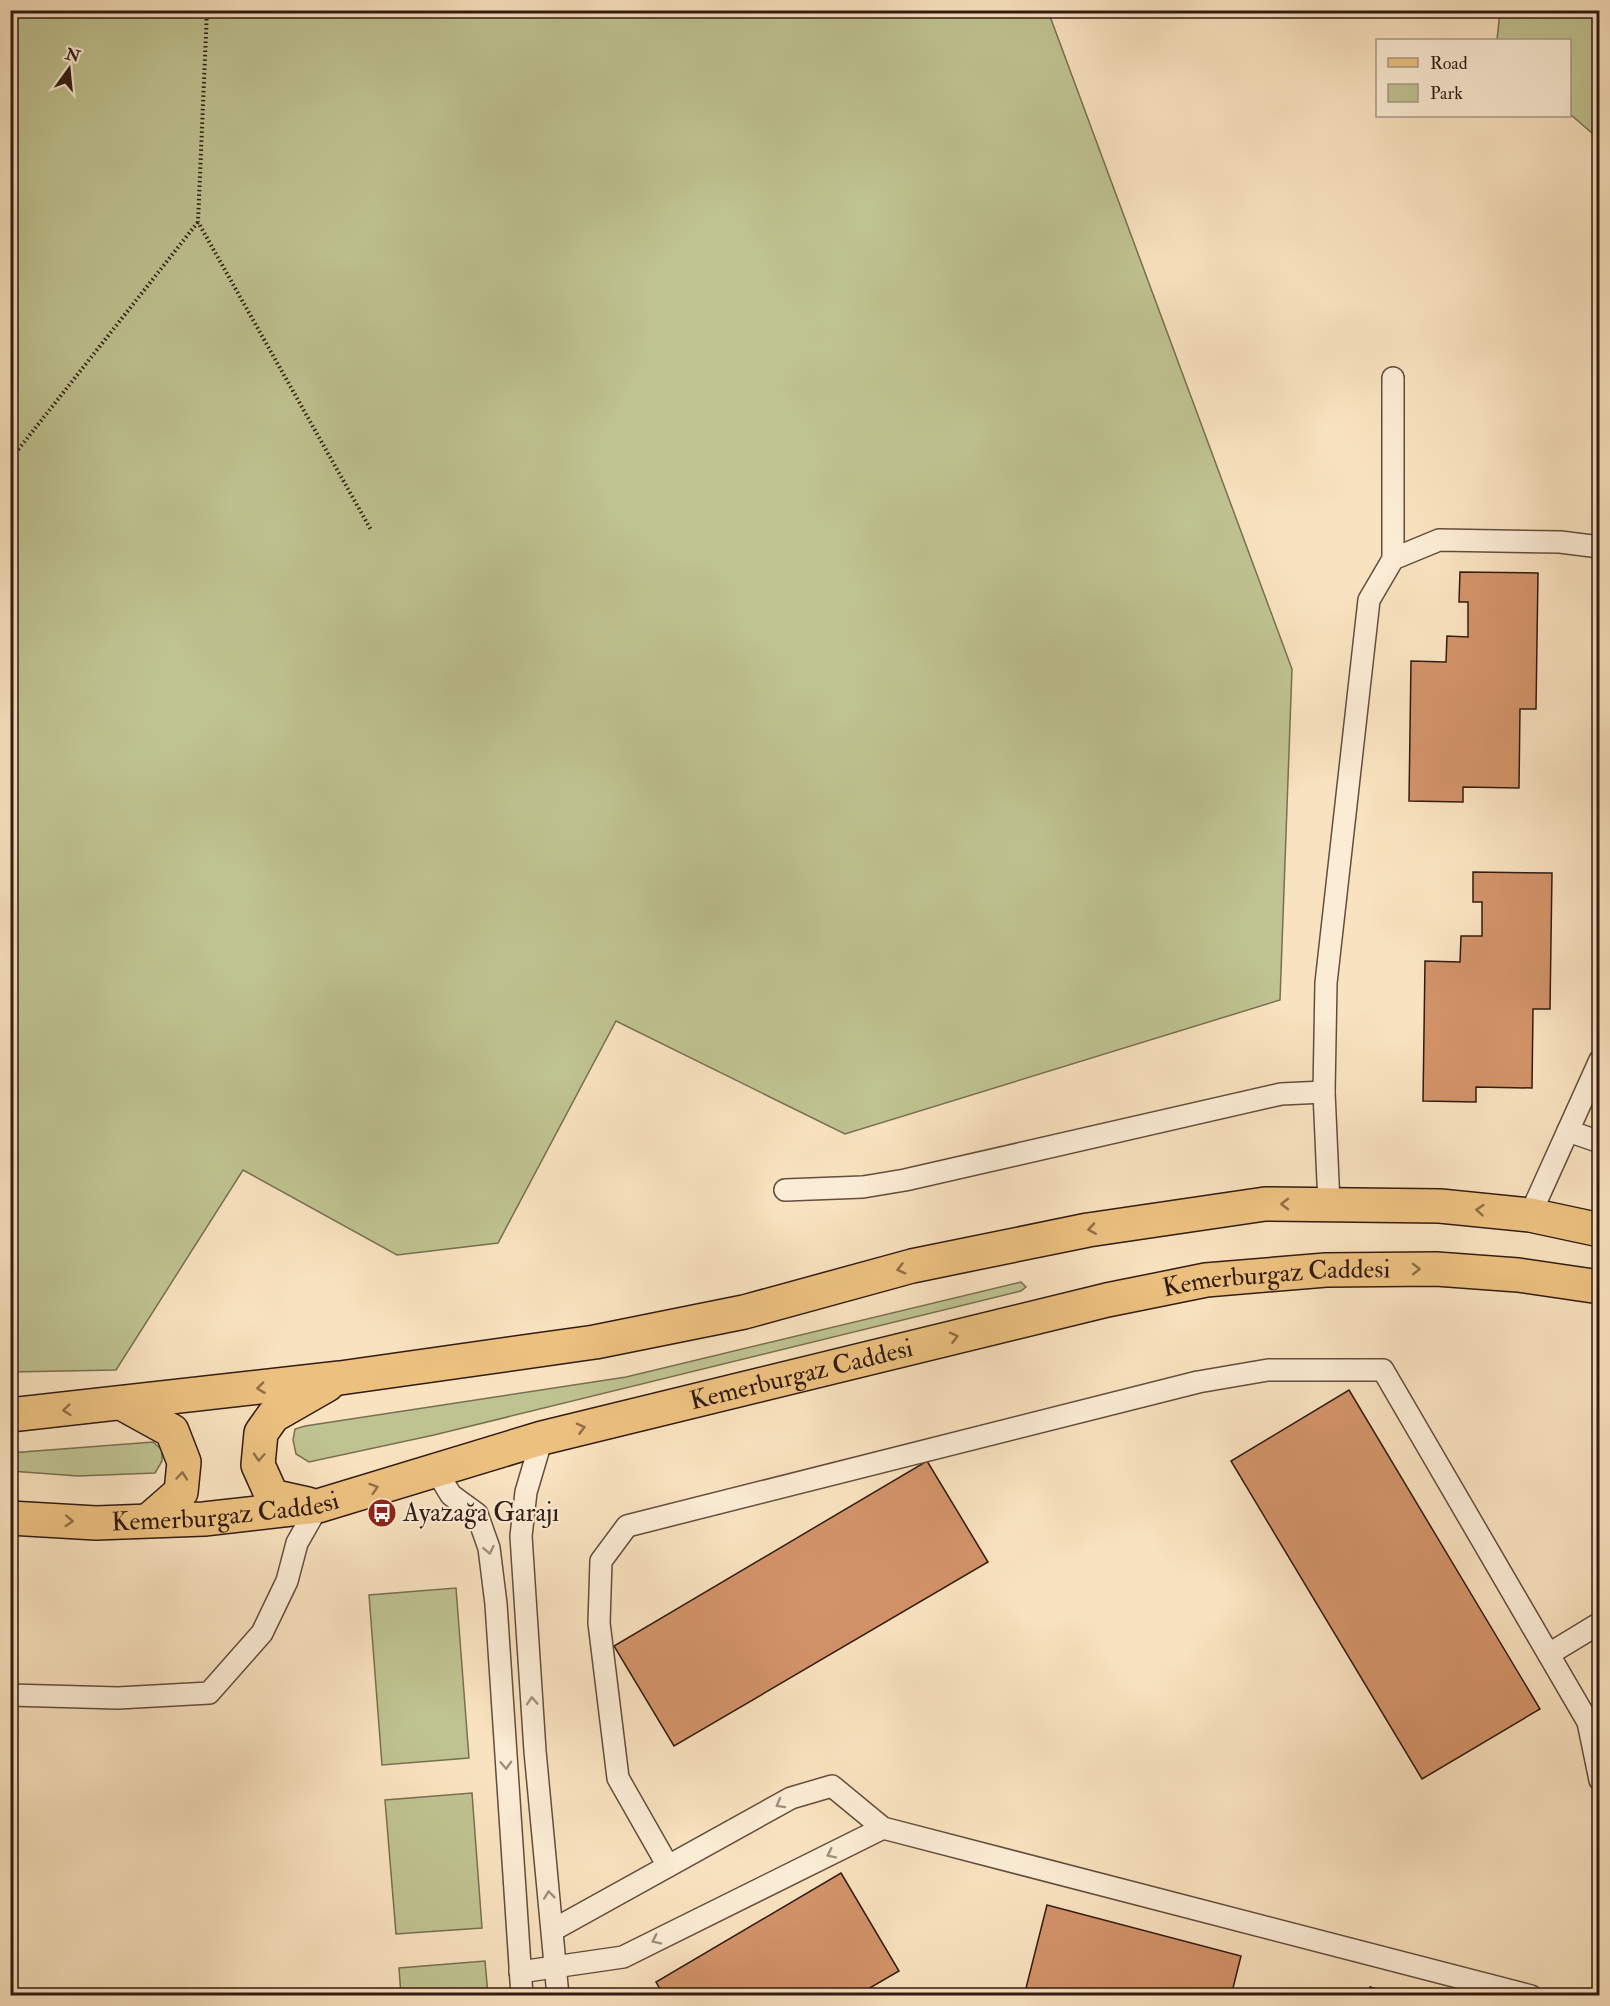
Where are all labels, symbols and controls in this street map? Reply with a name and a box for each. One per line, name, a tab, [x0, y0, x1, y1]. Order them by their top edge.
north arrow	[39, 39, 99, 99]
legend	[1376, 39, 1571, 117]
text: N	[62, 44, 83, 67]
text: Road	[1430, 52, 1468, 75]
text: Park	[1430, 82, 1463, 105]
one-way arrow	[1281, 1198, 1290, 1210]
one-way arrow	[1475, 1204, 1485, 1217]
one-way arrow	[1087, 1223, 1097, 1235]
street label: Kemerburgaz Caddesi	[1160, 1253, 1390, 1304]
one-way arrow	[896, 1262, 907, 1274]
one-way arrow	[1411, 1263, 1420, 1276]
one-way arrow	[949, 1331, 959, 1344]
street label: Kemerburgaz Caddesi	[686, 1332, 916, 1417]
one-way arrow	[256, 1381, 266, 1393]
one-way arrow	[63, 1403, 72, 1416]
one-way arrow	[576, 1423, 586, 1436]
one-way arrow	[253, 1452, 266, 1461]
one-way arrow	[176, 1471, 189, 1480]
one-way arrow	[368, 1483, 379, 1495]
street label: Kemerburgaz Caddesi	[111, 1484, 343, 1538]
bus stop icon: Ayazağa Garajı	[366, 1497, 398, 1529]
place label: Ayazağa Garajı	[402, 1497, 559, 1529]
one-way arrow	[64, 1515, 73, 1528]
one-way arrow	[481, 1545, 494, 1555]
one-way arrow	[525, 1697, 538, 1706]
one-way arrow	[499, 1760, 512, 1769]
one-way arrow	[775, 1797, 786, 1808]
one-way arrow	[826, 1846, 837, 1858]
one-way arrow	[543, 1891, 556, 1900]
one-way arrow	[651, 1933, 662, 1945]

